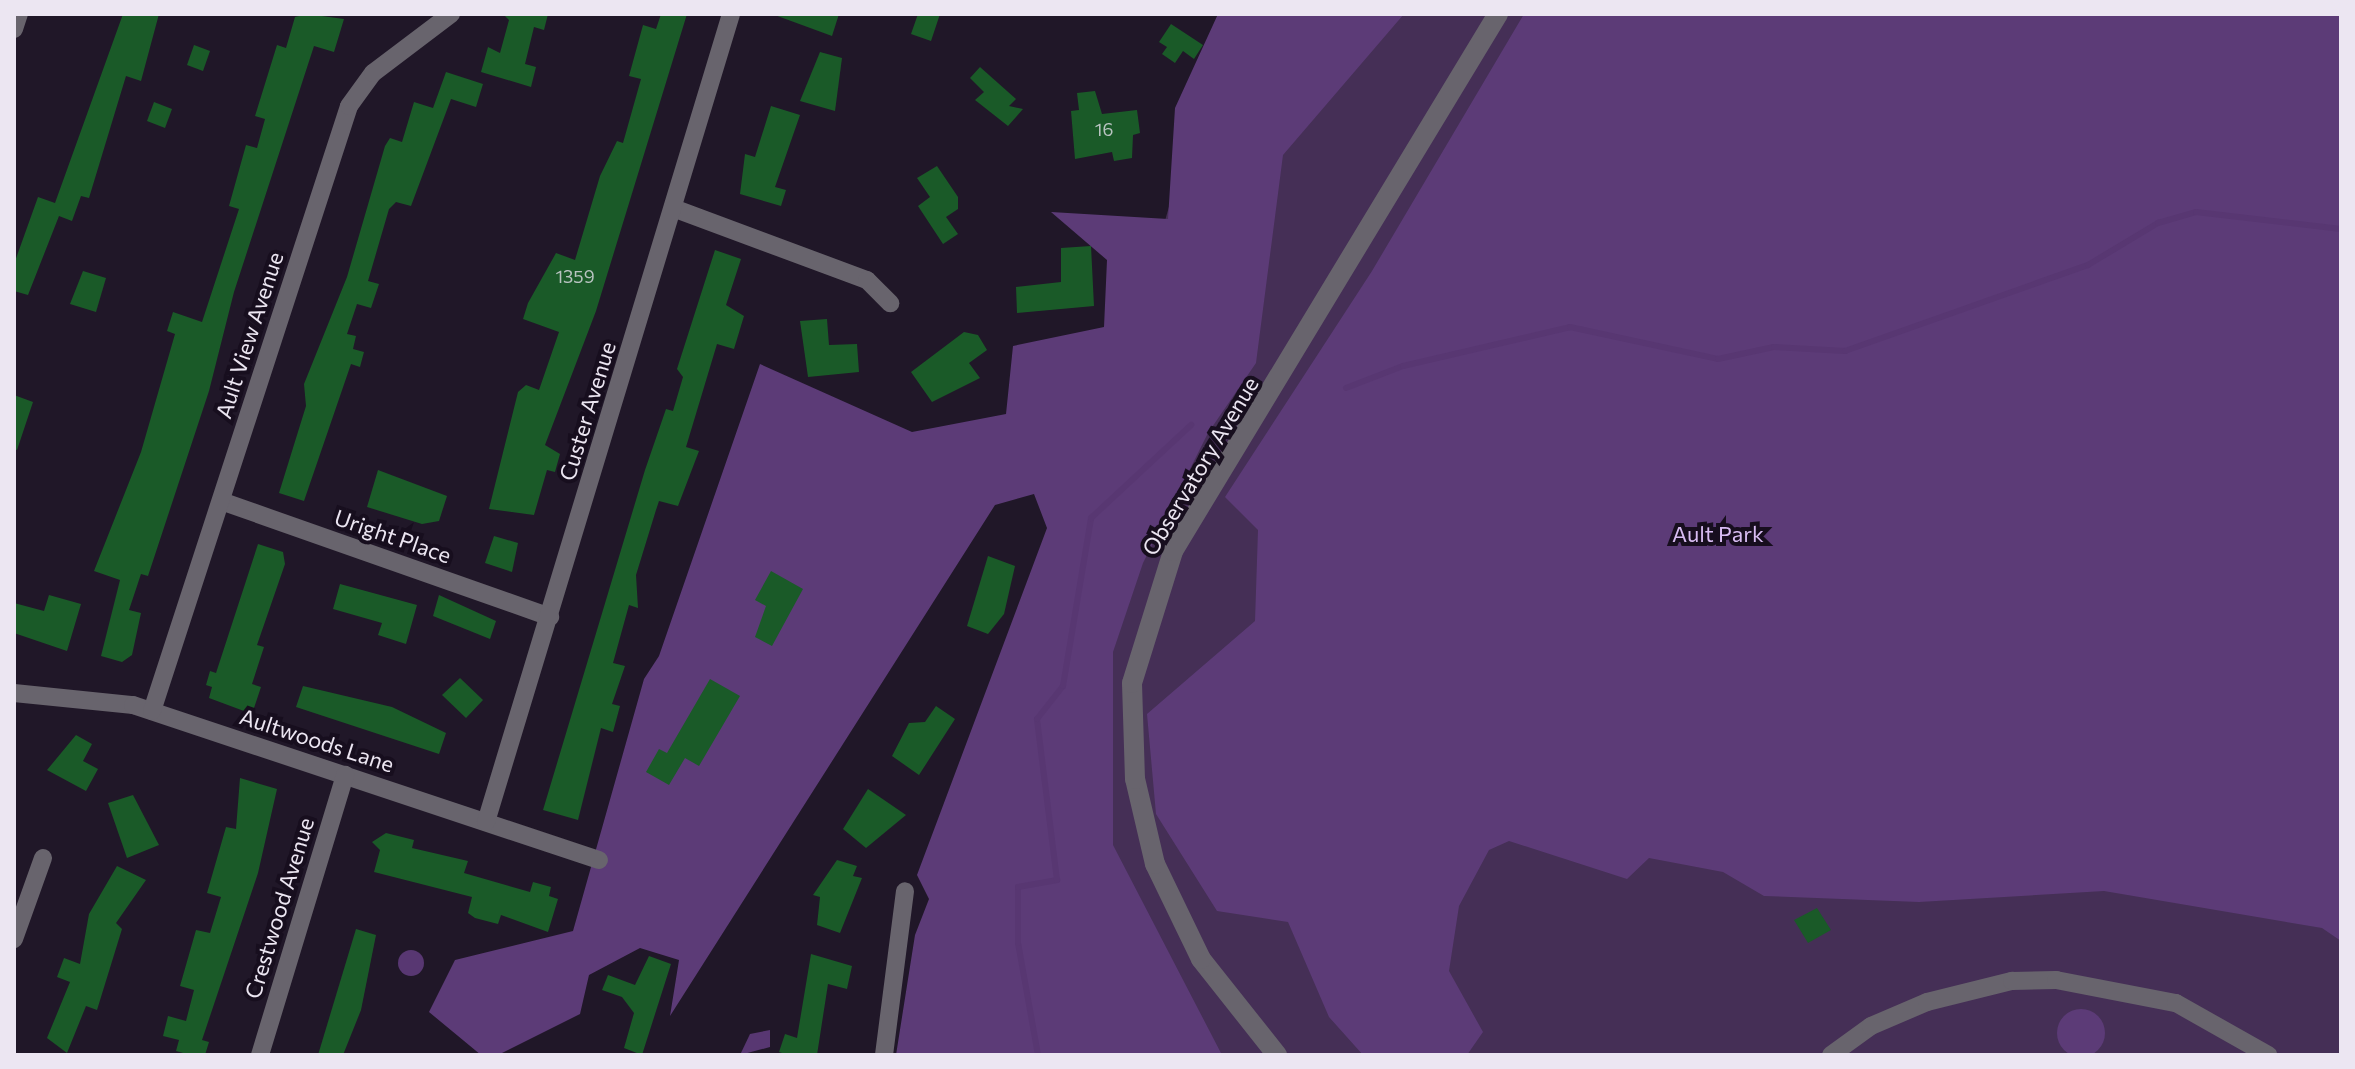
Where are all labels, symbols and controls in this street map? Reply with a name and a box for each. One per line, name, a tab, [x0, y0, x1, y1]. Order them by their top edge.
house number: 16	[1095, 118, 1113, 140]
street label: Ault View Avenue	[210, 249, 288, 421]
house number: 1359	[555, 265, 595, 287]
street label: Custer Avenue	[553, 338, 621, 484]
street label: Observatory Avenue	[1136, 372, 1264, 560]
street label: Uright Place	[331, 504, 455, 568]
park label: Ault Park	[1672, 521, 1764, 547]
street label: Aultwoods Lane	[237, 703, 397, 777]
street label: Crestwood Avenue	[239, 814, 319, 1002]

